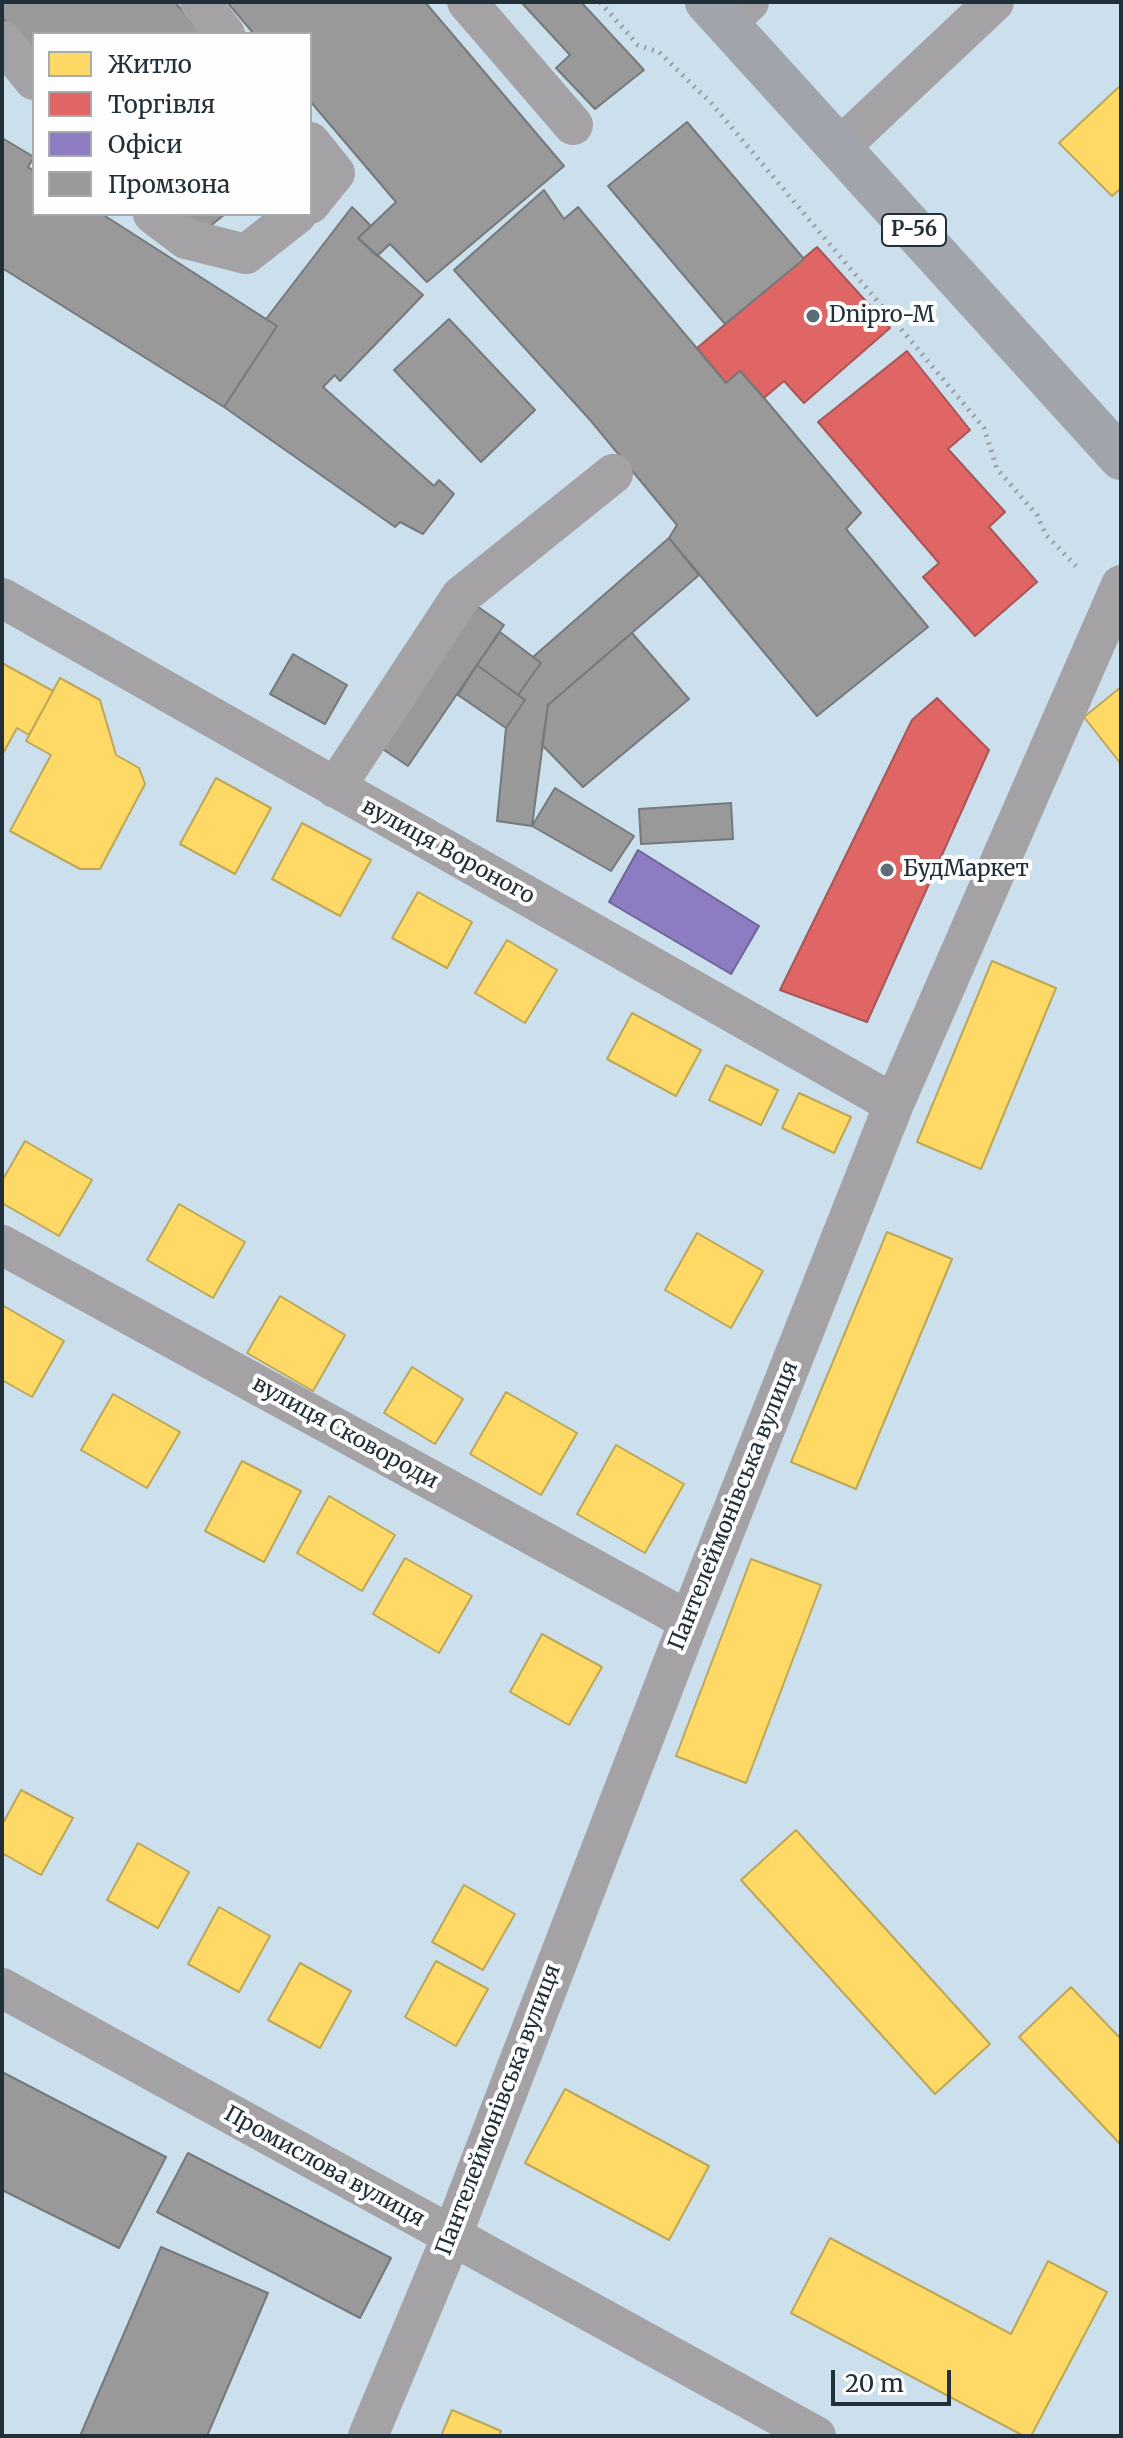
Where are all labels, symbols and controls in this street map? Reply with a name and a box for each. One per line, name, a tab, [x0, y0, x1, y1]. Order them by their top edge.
legend	[32, 32, 312, 216]
text: Житло	[108, 49, 192, 80]
text: Торгівля	[108, 89, 215, 120]
text: Офіси	[108, 129, 183, 160]
text: Промзона	[108, 169, 230, 200]
road number: Р-56	[882, 214, 946, 246]
place label: Dnipro-M	[829, 303, 935, 329]
marker: Dnipro-M	[804, 307, 822, 325]
street label: вулиця Вороного	[357, 794, 539, 910]
place label: БудМаркет	[903, 857, 1029, 883]
marker: БудМаркет	[878, 861, 896, 879]
street label: Пантелеймонівська вулиця	[664, 1358, 804, 1654]
street label: вулиця Сковороди	[248, 1371, 442, 1495]
street label: Пантелеймонівська вулиця	[431, 1961, 567, 2259]
street label: Промислова вулиця	[219, 2101, 429, 2233]
scale bar	[835, 2354, 955, 2404]
text: 20 m	[845, 2368, 904, 2399]

